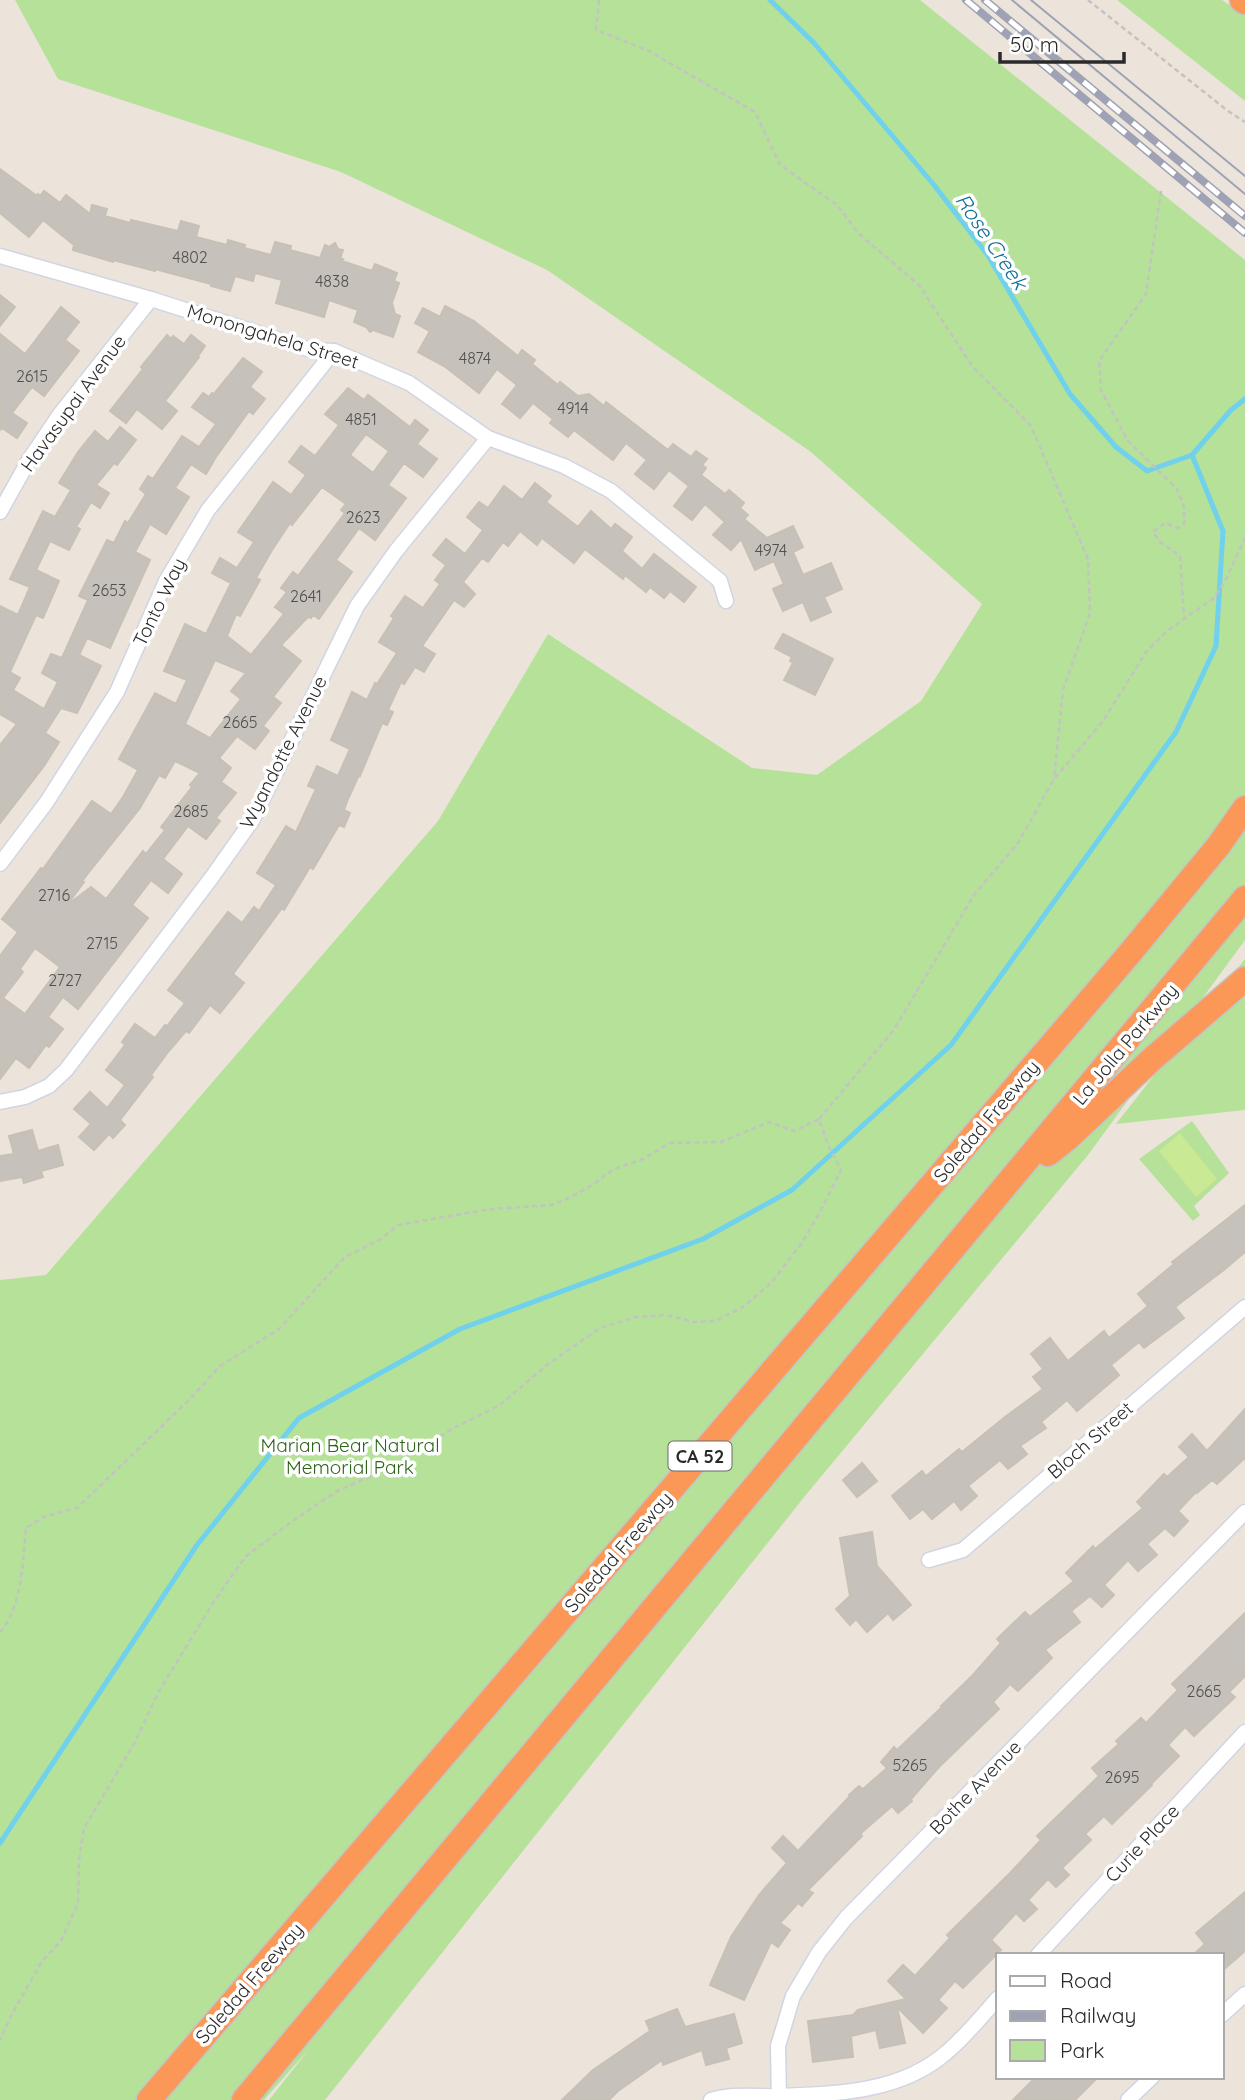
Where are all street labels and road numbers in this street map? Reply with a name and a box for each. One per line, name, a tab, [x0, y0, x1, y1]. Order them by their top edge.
street label: Monongahela Street	[184, 298, 362, 374]
street label: Havasupai Avenue	[15, 330, 131, 476]
street label: Tonto Way	[127, 554, 191, 650]
street label: Wyandotte Avenue	[234, 672, 332, 832]
street label: La Jolla Parkway	[1067, 978, 1183, 1110]
street label: Soledad Freeway	[928, 1055, 1044, 1187]
street label: Bloch Street	[1042, 1396, 1138, 1484]
road number: CA 52	[668, 1442, 732, 1470]
street label: Soledad Freeway	[559, 1487, 677, 1617]
street label: Bothe Avenue	[924, 1735, 1026, 1839]
street label: Curie Place	[1100, 1799, 1184, 1887]
street label: Soledad Freeway	[190, 1918, 308, 2048]

